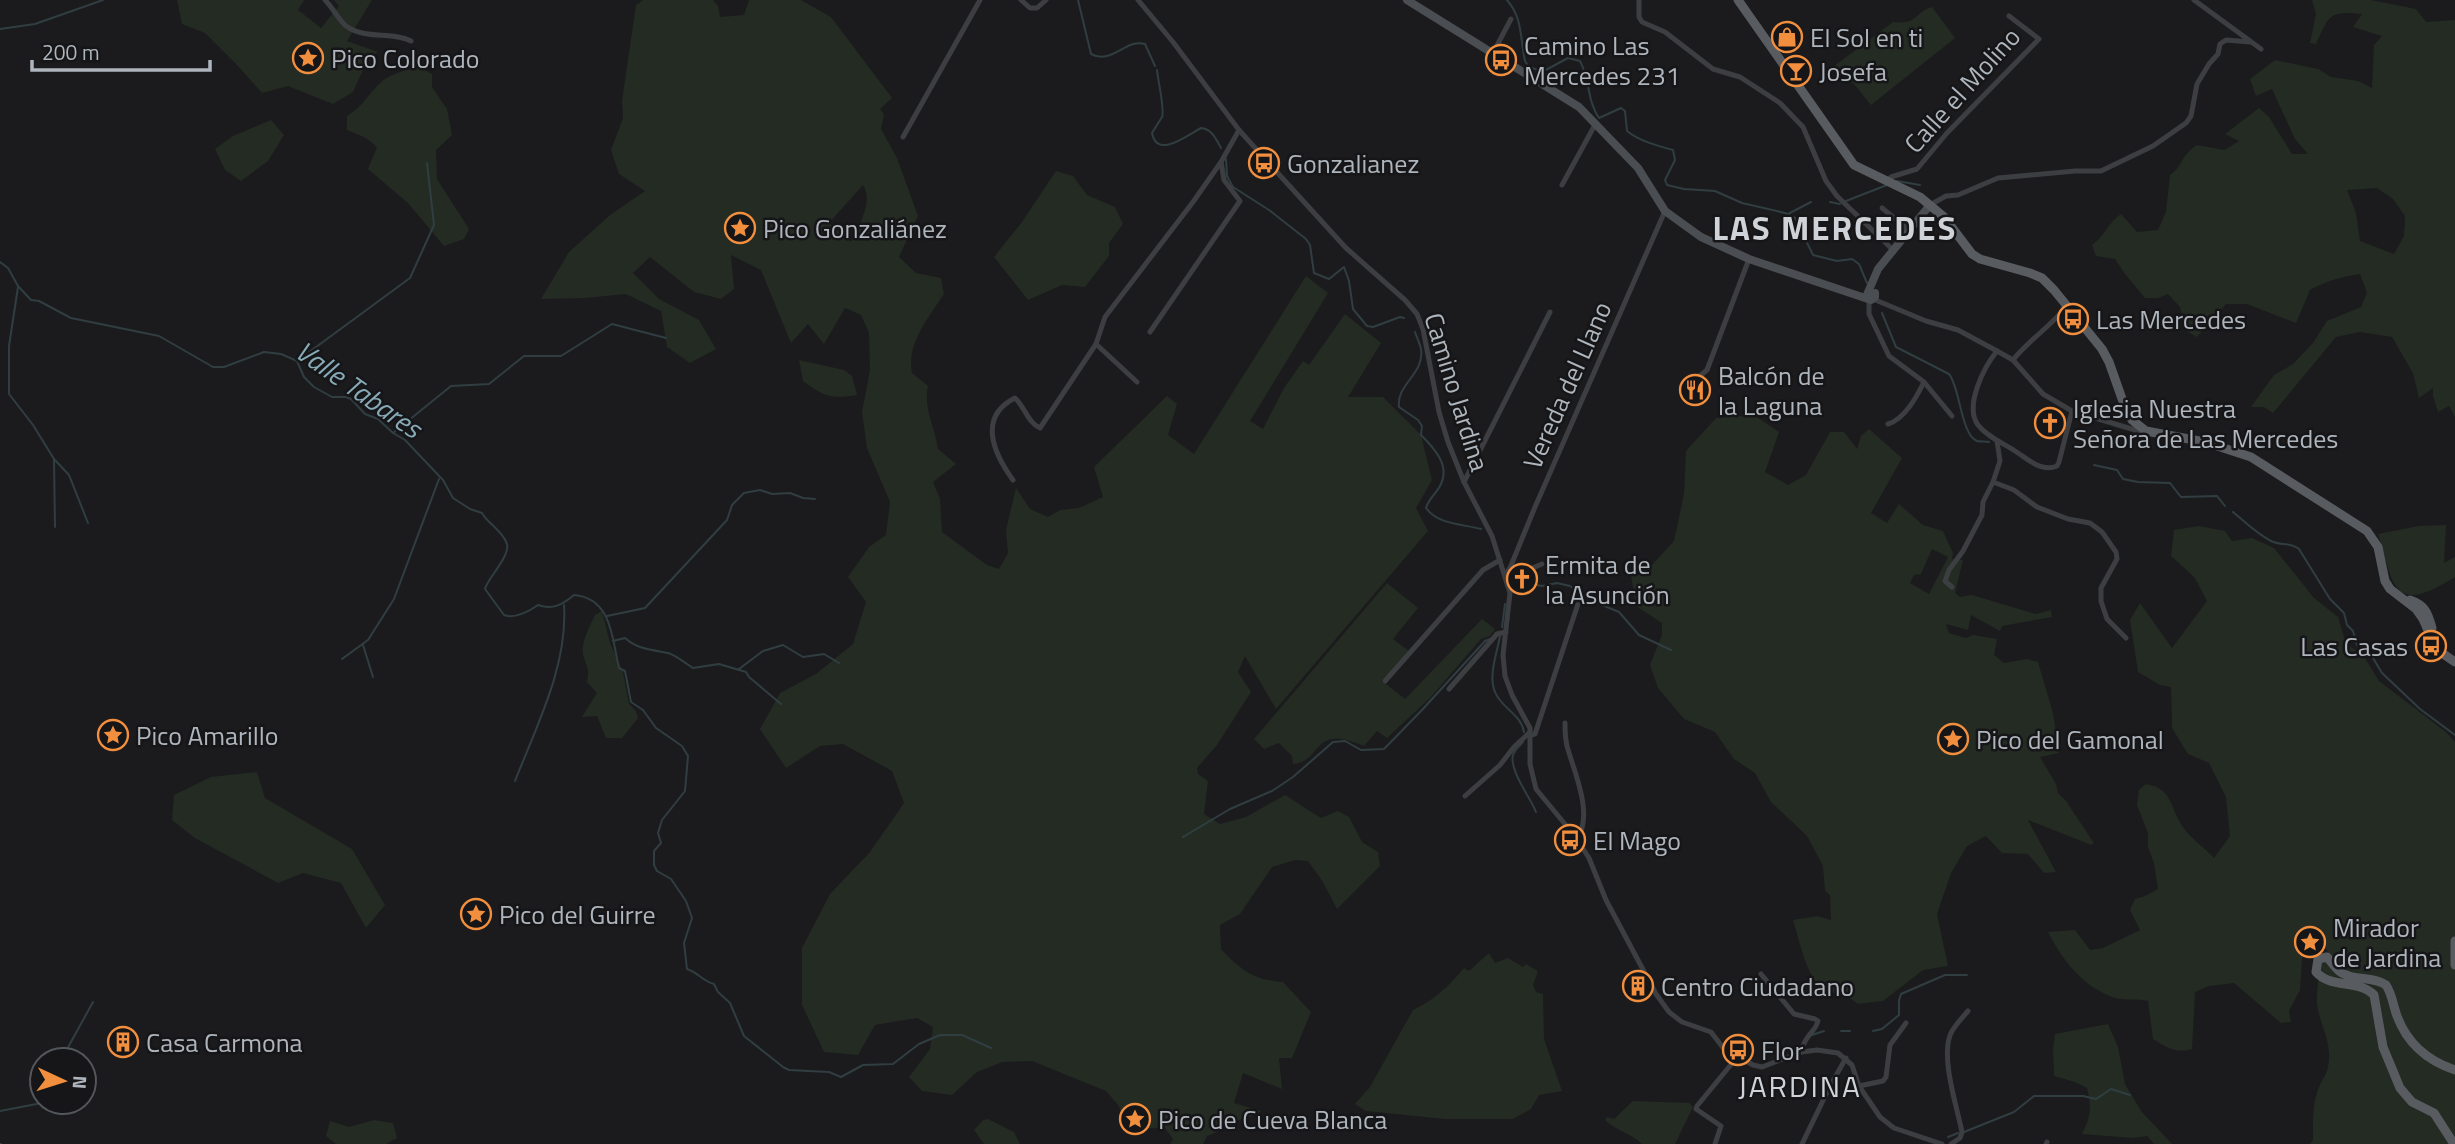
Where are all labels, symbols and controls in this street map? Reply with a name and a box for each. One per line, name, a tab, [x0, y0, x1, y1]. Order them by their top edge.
place label: El Sol en ti	[1810, 18, 1923, 57]
street label: Calle el Molino	[1895, 18, 2029, 162]
shop icon: El Sol en ti	[1770, 20, 1804, 54]
place label: Camino Las Mercedes 231	[1524, 26, 1680, 95]
scale bar	[32, 28, 210, 72]
text: 200 m	[42, 36, 99, 68]
place label: Pico Colorado	[331, 39, 480, 78]
place icon: Pico Colorado	[291, 41, 325, 75]
bus stop icon: Camino Las Mercedes 231	[1484, 43, 1518, 77]
place label: Josefa	[1819, 52, 1887, 91]
bar icon: Josefa	[1779, 54, 1813, 88]
place label: Gonzalianez	[1287, 144, 1419, 183]
bus stop icon: Gonzalianez	[1247, 146, 1281, 180]
district label: LAS MERCEDES	[1713, 203, 1957, 253]
place label: Pico Gonzaliánez	[763, 209, 947, 248]
place icon: Pico Gonzaliánez	[723, 211, 757, 245]
street label: Vereda del Llano	[1513, 295, 1621, 475]
place label: Las Mercedes	[2096, 300, 2246, 339]
bus stop icon: Las Mercedes	[2056, 302, 2090, 336]
street label: Camino Jardina	[1414, 308, 1500, 476]
water label: Valle Tabares	[287, 330, 433, 450]
place label: Balcón de la Laguna	[1718, 356, 1825, 425]
restaurant icon: Balcón de la Laguna	[1678, 373, 1712, 407]
place label: Iglesia Nuestra Señora de Las Mercedes	[2073, 389, 2338, 458]
church icon: Iglesia Nuestra Señora de Las Mercedes	[2033, 406, 2067, 440]
place label: Ermita de la Asunción	[1545, 545, 1670, 614]
church icon: Ermita de la Asunción	[1505, 562, 1539, 596]
place label: Las Casas	[2300, 627, 2408, 666]
bus stop icon: Las Casas	[2414, 629, 2448, 663]
place label: Pico Amarillo	[136, 716, 278, 755]
place icon: Pico Amarillo	[96, 718, 130, 752]
place label: Pico del Gamonal	[1976, 720, 2164, 759]
place icon: Pico del Gamonal	[1936, 722, 1970, 756]
place label: El Mago	[1593, 821, 1681, 860]
bus stop icon: El Mago	[1553, 823, 1587, 857]
place label: Pico del Guirre	[499, 895, 656, 934]
place icon: Pico del Guirre	[459, 897, 493, 931]
place label: Mirador de Jardina	[2333, 908, 2441, 977]
place icon: Mirador de Jardina	[2293, 925, 2327, 959]
place label: Centro Ciudadano	[1661, 967, 1854, 1006]
building icon: Centro Ciudadano	[1621, 969, 1655, 1003]
place label: Casa Carmona	[146, 1023, 303, 1062]
building icon: Casa Carmona	[106, 1025, 140, 1059]
place label: Flor	[1761, 1031, 1803, 1070]
bus stop icon: Flor	[1721, 1033, 1755, 1067]
north arrow	[28, 1046, 98, 1116]
district label: JARDINA	[1738, 1063, 1862, 1109]
text: N	[66, 1075, 95, 1090]
place label: Pico de Cueva Blanca	[1158, 1100, 1387, 1139]
place icon: Pico de Cueva Blanca	[1118, 1102, 1152, 1136]

